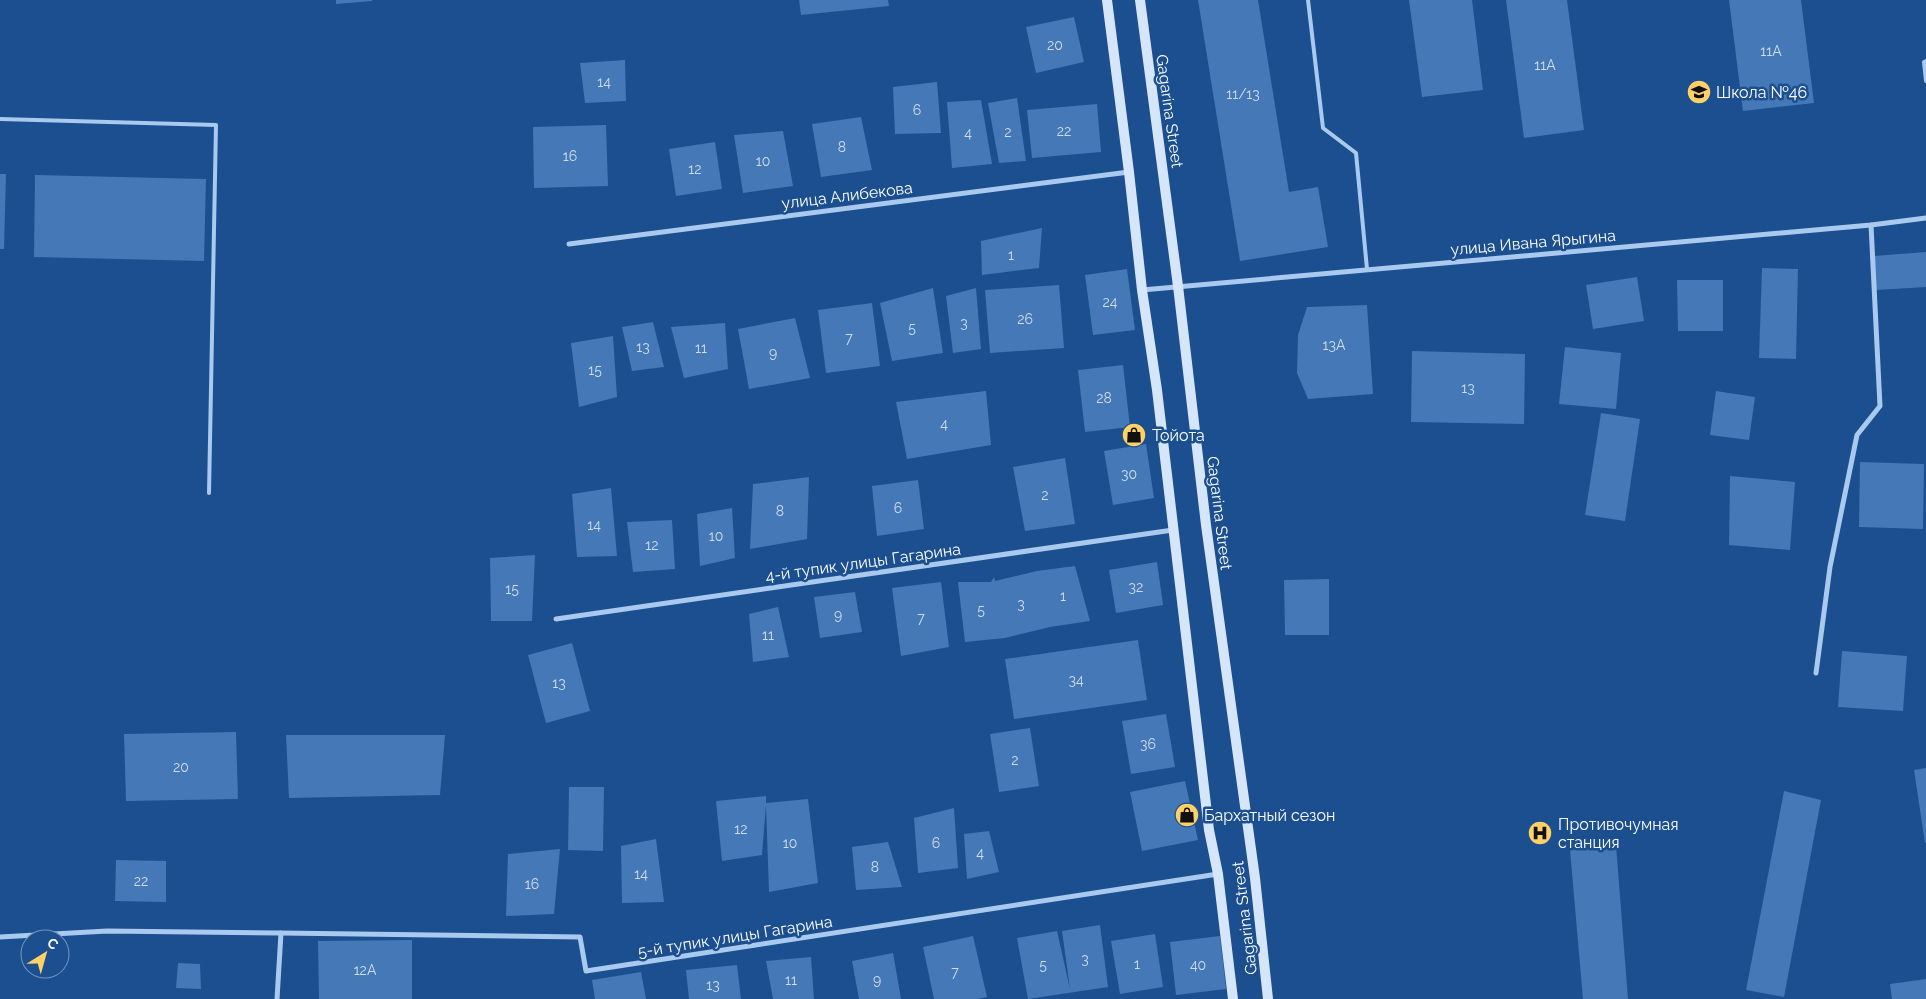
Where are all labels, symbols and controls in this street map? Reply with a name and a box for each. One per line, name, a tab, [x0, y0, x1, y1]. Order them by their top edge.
house number: 20	[1047, 37, 1063, 53]
house number: 11А	[1760, 43, 1782, 59]
street label: Gagarina Street	[1152, 53, 1187, 170]
house number: 11А	[1534, 57, 1556, 73]
house number: 14	[597, 74, 611, 90]
school or university icon: Школа №46	[1686, 79, 1712, 105]
place label: Школа №46	[1716, 83, 1807, 102]
house number: 11/13	[1226, 86, 1260, 102]
house number: 6	[913, 102, 921, 118]
house number: 22	[1057, 123, 1071, 139]
house number: 2	[1004, 124, 1012, 140]
house number: 4	[964, 125, 972, 141]
house number: 8	[838, 139, 846, 155]
house number: 16	[563, 148, 577, 164]
house number: 10	[756, 153, 770, 169]
house number: 12	[688, 161, 702, 177]
street label: улица Алибекова	[780, 178, 914, 213]
street label: улица Ивана Ярыгина	[1450, 226, 1616, 259]
house number: 1	[1008, 247, 1014, 263]
house number: 24	[1103, 294, 1118, 310]
house number: 26	[1017, 311, 1033, 327]
house number: 3	[960, 315, 968, 331]
house number: 5	[908, 320, 916, 336]
house number: 7	[845, 330, 853, 346]
house number: 13А	[1323, 337, 1346, 353]
house number: 13	[636, 339, 650, 355]
house number: 11	[695, 340, 707, 356]
house number: 9	[769, 345, 777, 361]
house number: 15	[588, 362, 602, 378]
house number: 13	[1461, 380, 1475, 396]
house number: 28	[1096, 390, 1112, 406]
house number: 4	[940, 416, 948, 432]
shop icon: Тойота	[1121, 422, 1147, 448]
place label: Тойота	[1152, 426, 1205, 445]
street label: Gagarina Street	[1203, 455, 1236, 572]
house number: 30	[1121, 466, 1137, 482]
house number: 2	[1041, 487, 1049, 503]
house number: 6	[894, 500, 902, 516]
house number: 8	[776, 503, 784, 519]
house number: 14	[587, 517, 601, 533]
house number: 10	[709, 528, 723, 544]
house number: 12	[645, 537, 659, 553]
street label: 4-й тупик улицы Гагарина	[764, 539, 962, 586]
house number: 32	[1129, 579, 1143, 595]
house number: 15	[505, 581, 519, 597]
house number: 1	[1060, 588, 1066, 604]
house number: 3	[1017, 596, 1025, 612]
house number: 5	[977, 602, 985, 618]
house number: 9	[834, 607, 842, 623]
house number: 7	[917, 610, 925, 626]
house number: 11	[762, 627, 774, 643]
house number: 34	[1068, 672, 1084, 688]
house number: 13	[552, 675, 566, 691]
house number: 36	[1140, 736, 1156, 752]
house number: 2	[1011, 752, 1019, 768]
house number: 20	[173, 759, 189, 775]
shop icon: Бархатный сезон	[1174, 802, 1200, 828]
place label: Бархатный сезон	[1204, 806, 1335, 825]
place label: Противочумная станция	[1558, 815, 1679, 852]
hospital icon: Противочумная станция	[1527, 820, 1553, 846]
house number: 12	[734, 821, 748, 837]
house number: 10	[783, 835, 797, 851]
house number: 6	[932, 835, 940, 851]
house number: 4	[976, 845, 984, 861]
house number: 8	[871, 859, 879, 875]
street label: Gagarina Street	[1228, 859, 1261, 976]
house number: 14	[634, 866, 648, 882]
house number: 22	[134, 873, 148, 889]
house number: 16	[525, 876, 539, 892]
street label: 5-й тупик улицы Гагарина	[636, 912, 834, 961]
north arrow	[20, 929, 70, 979]
text: С	[44, 934, 62, 953]
house number: 3	[1081, 951, 1089, 967]
house number: 1	[1134, 956, 1140, 972]
house number: 5	[1039, 957, 1047, 973]
house number: 40	[1190, 957, 1206, 973]
house number: 12А	[354, 962, 377, 978]
house number: 7	[951, 964, 959, 980]
house number: 11	[785, 972, 797, 988]
house number: 9	[873, 972, 881, 988]
house number: 13	[706, 977, 720, 993]

